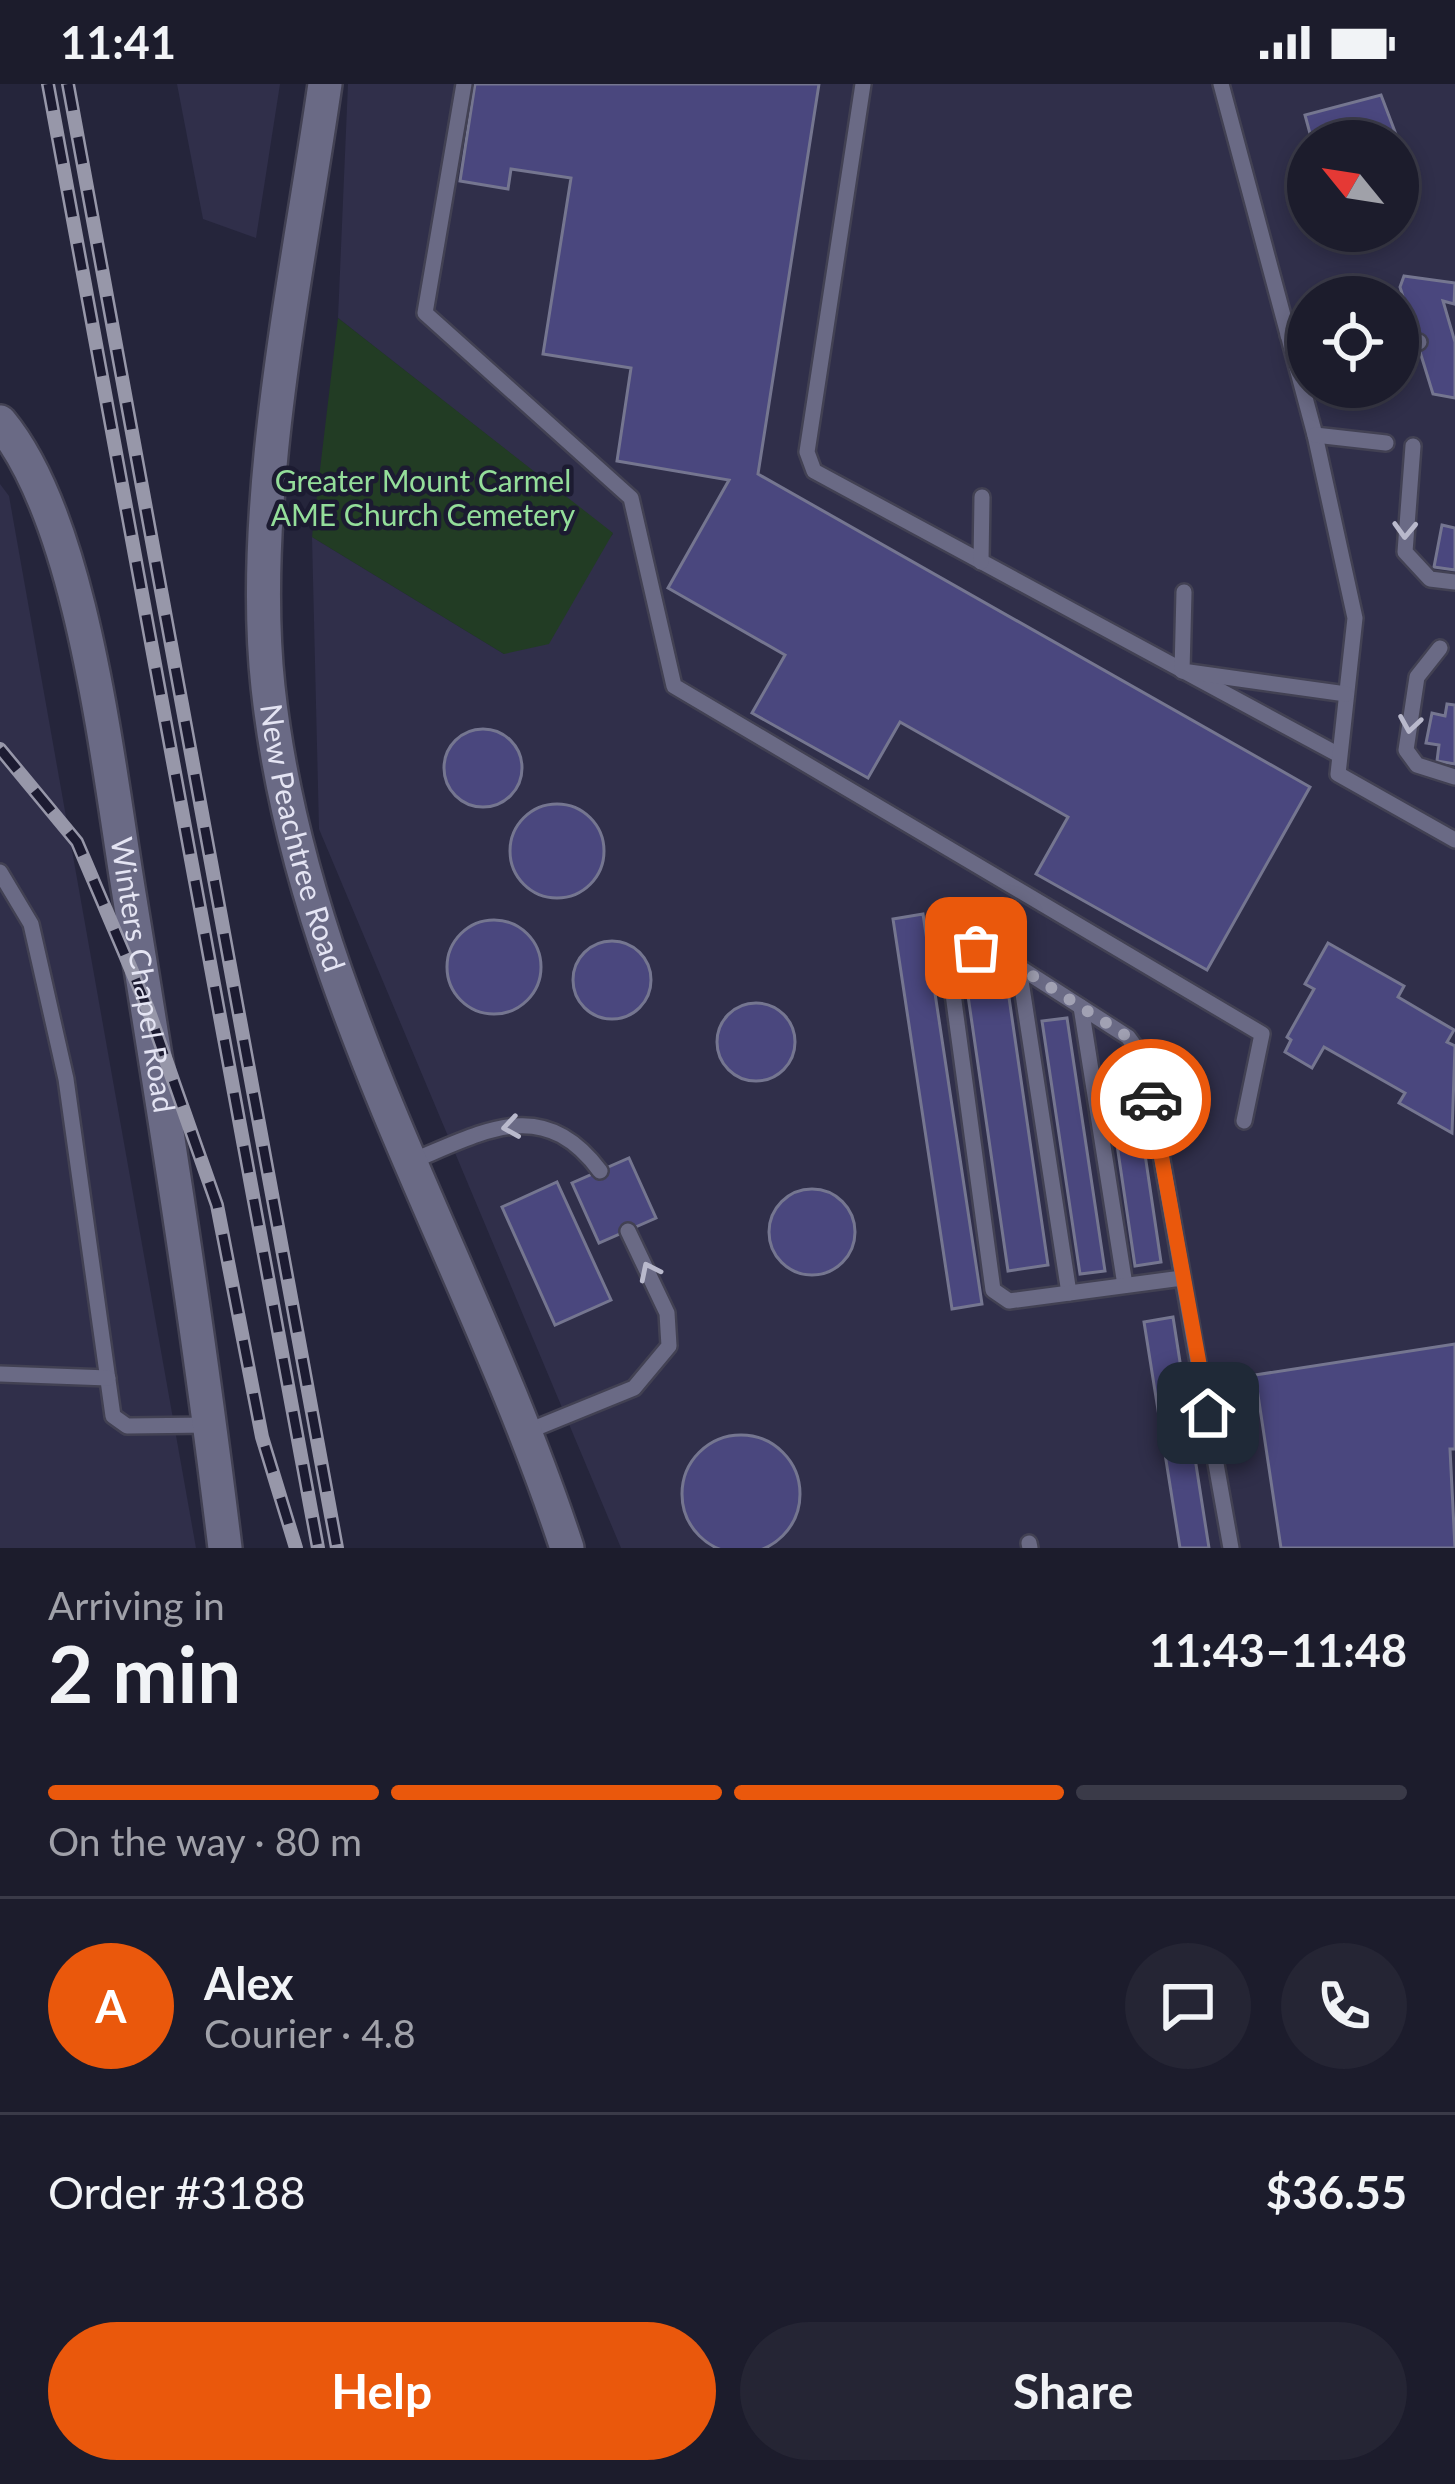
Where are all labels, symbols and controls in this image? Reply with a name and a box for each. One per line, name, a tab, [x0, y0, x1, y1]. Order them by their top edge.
text: 11:41	[60, 15, 176, 69]
north arrow	[1287, 120, 1419, 252]
map controls	[1287, 120, 1419, 408]
button: locate	[1287, 276, 1419, 408]
park label: Greater Mount Carmel AME Church Cemetery	[271, 462, 576, 532]
one-way arrow	[1393, 521, 1419, 540]
street label: New Peachtree Road	[254, 701, 354, 976]
one-way arrow	[1398, 714, 1424, 734]
street label: Winters Chapel Road	[104, 835, 184, 1115]
pin	[925, 897, 1027, 999]
icon: bag	[943, 915, 1009, 981]
courier	[1091, 1039, 1211, 1159]
icon: car	[1118, 1066, 1184, 1132]
one-way arrow	[502, 1113, 521, 1139]
one-way arrow	[640, 1262, 663, 1283]
pin	[1157, 1362, 1259, 1464]
icon: home	[1175, 1380, 1241, 1446]
text: Arriving in	[48, 1582, 225, 1628]
text: 11:43–11:48	[1149, 1623, 1407, 1677]
text: 2 min	[48, 1626, 241, 1720]
text: On the way · 80 m	[48, 1818, 362, 1864]
button: chat	[1125, 1943, 1251, 2069]
button: phone	[1281, 1943, 1407, 2069]
text: Alex	[204, 1956, 294, 2010]
text: A	[95, 1979, 127, 2033]
text: Courier · 4.8	[204, 2010, 416, 2056]
text: Order #3188	[48, 2165, 306, 2219]
text: $36.55	[1266, 2165, 1407, 2219]
button: Help	[48, 2322, 716, 2460]
button: Share	[740, 2322, 1407, 2460]

